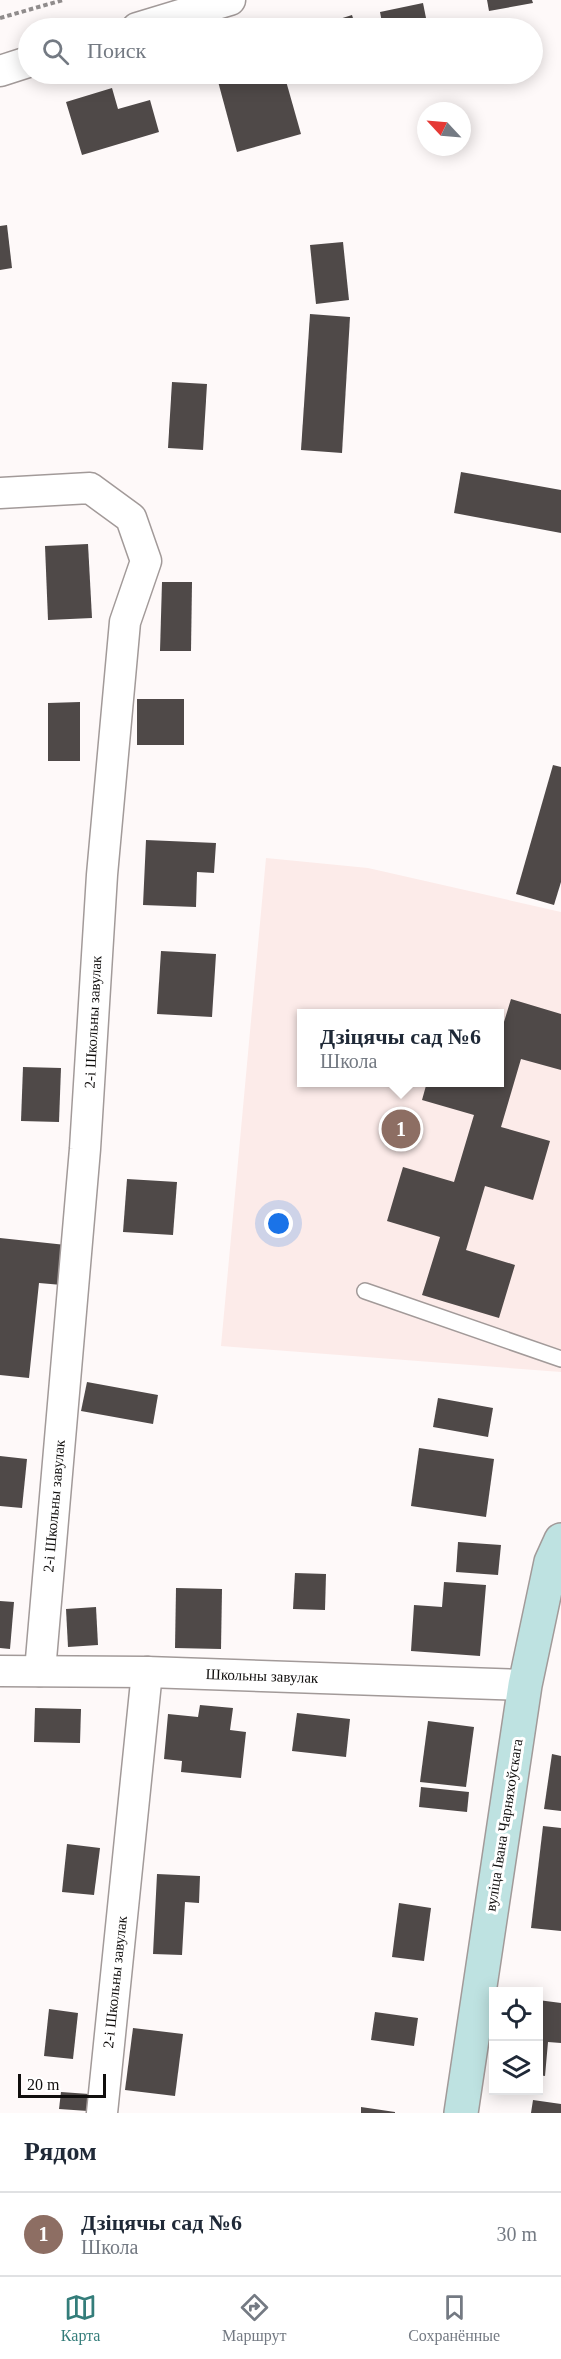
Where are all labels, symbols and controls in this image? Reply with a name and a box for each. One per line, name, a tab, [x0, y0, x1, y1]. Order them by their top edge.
search box	[18, 18, 543, 84]
icon: search	[39, 35, 72, 68]
text: Поиск	[87, 38, 146, 63]
north arrow	[417, 102, 471, 156]
street label: 2-і Школьны завулак	[82, 954, 105, 1089]
popup	[297, 1009, 504, 1087]
text: Дзіцячы сад №6	[320, 1024, 481, 1049]
text: Школа	[320, 1050, 377, 1072]
pin: 1	[382, 1106, 420, 1152]
your location	[264, 1209, 293, 1238]
street label: 2-і Школьны завулак	[40, 1438, 68, 1573]
street label: Школьны завулак	[205, 1666, 319, 1686]
street label: вуліца Івана Чарняхоўскага	[482, 1737, 526, 1912]
street label: 2-і Школьны завулак	[100, 1914, 130, 2049]
map controls	[489, 1987, 543, 2095]
button: locate	[489, 1987, 543, 2041]
button: layers	[489, 2041, 543, 2095]
scale bar	[18, 2071, 106, 2098]
text: 20 m	[27, 2076, 59, 2093]
text: Рядом	[24, 2137, 97, 2166]
text: Дзіцячы сад №6	[81, 2210, 242, 2235]
text: 1	[39, 2223, 49, 2245]
text: 30 m	[496, 2223, 537, 2245]
text: Школа	[81, 2236, 138, 2258]
tab: Карта	[61, 2291, 100, 2345]
tab: Маршрут	[222, 2291, 287, 2345]
tab: Сохранённые	[408, 2291, 500, 2345]

